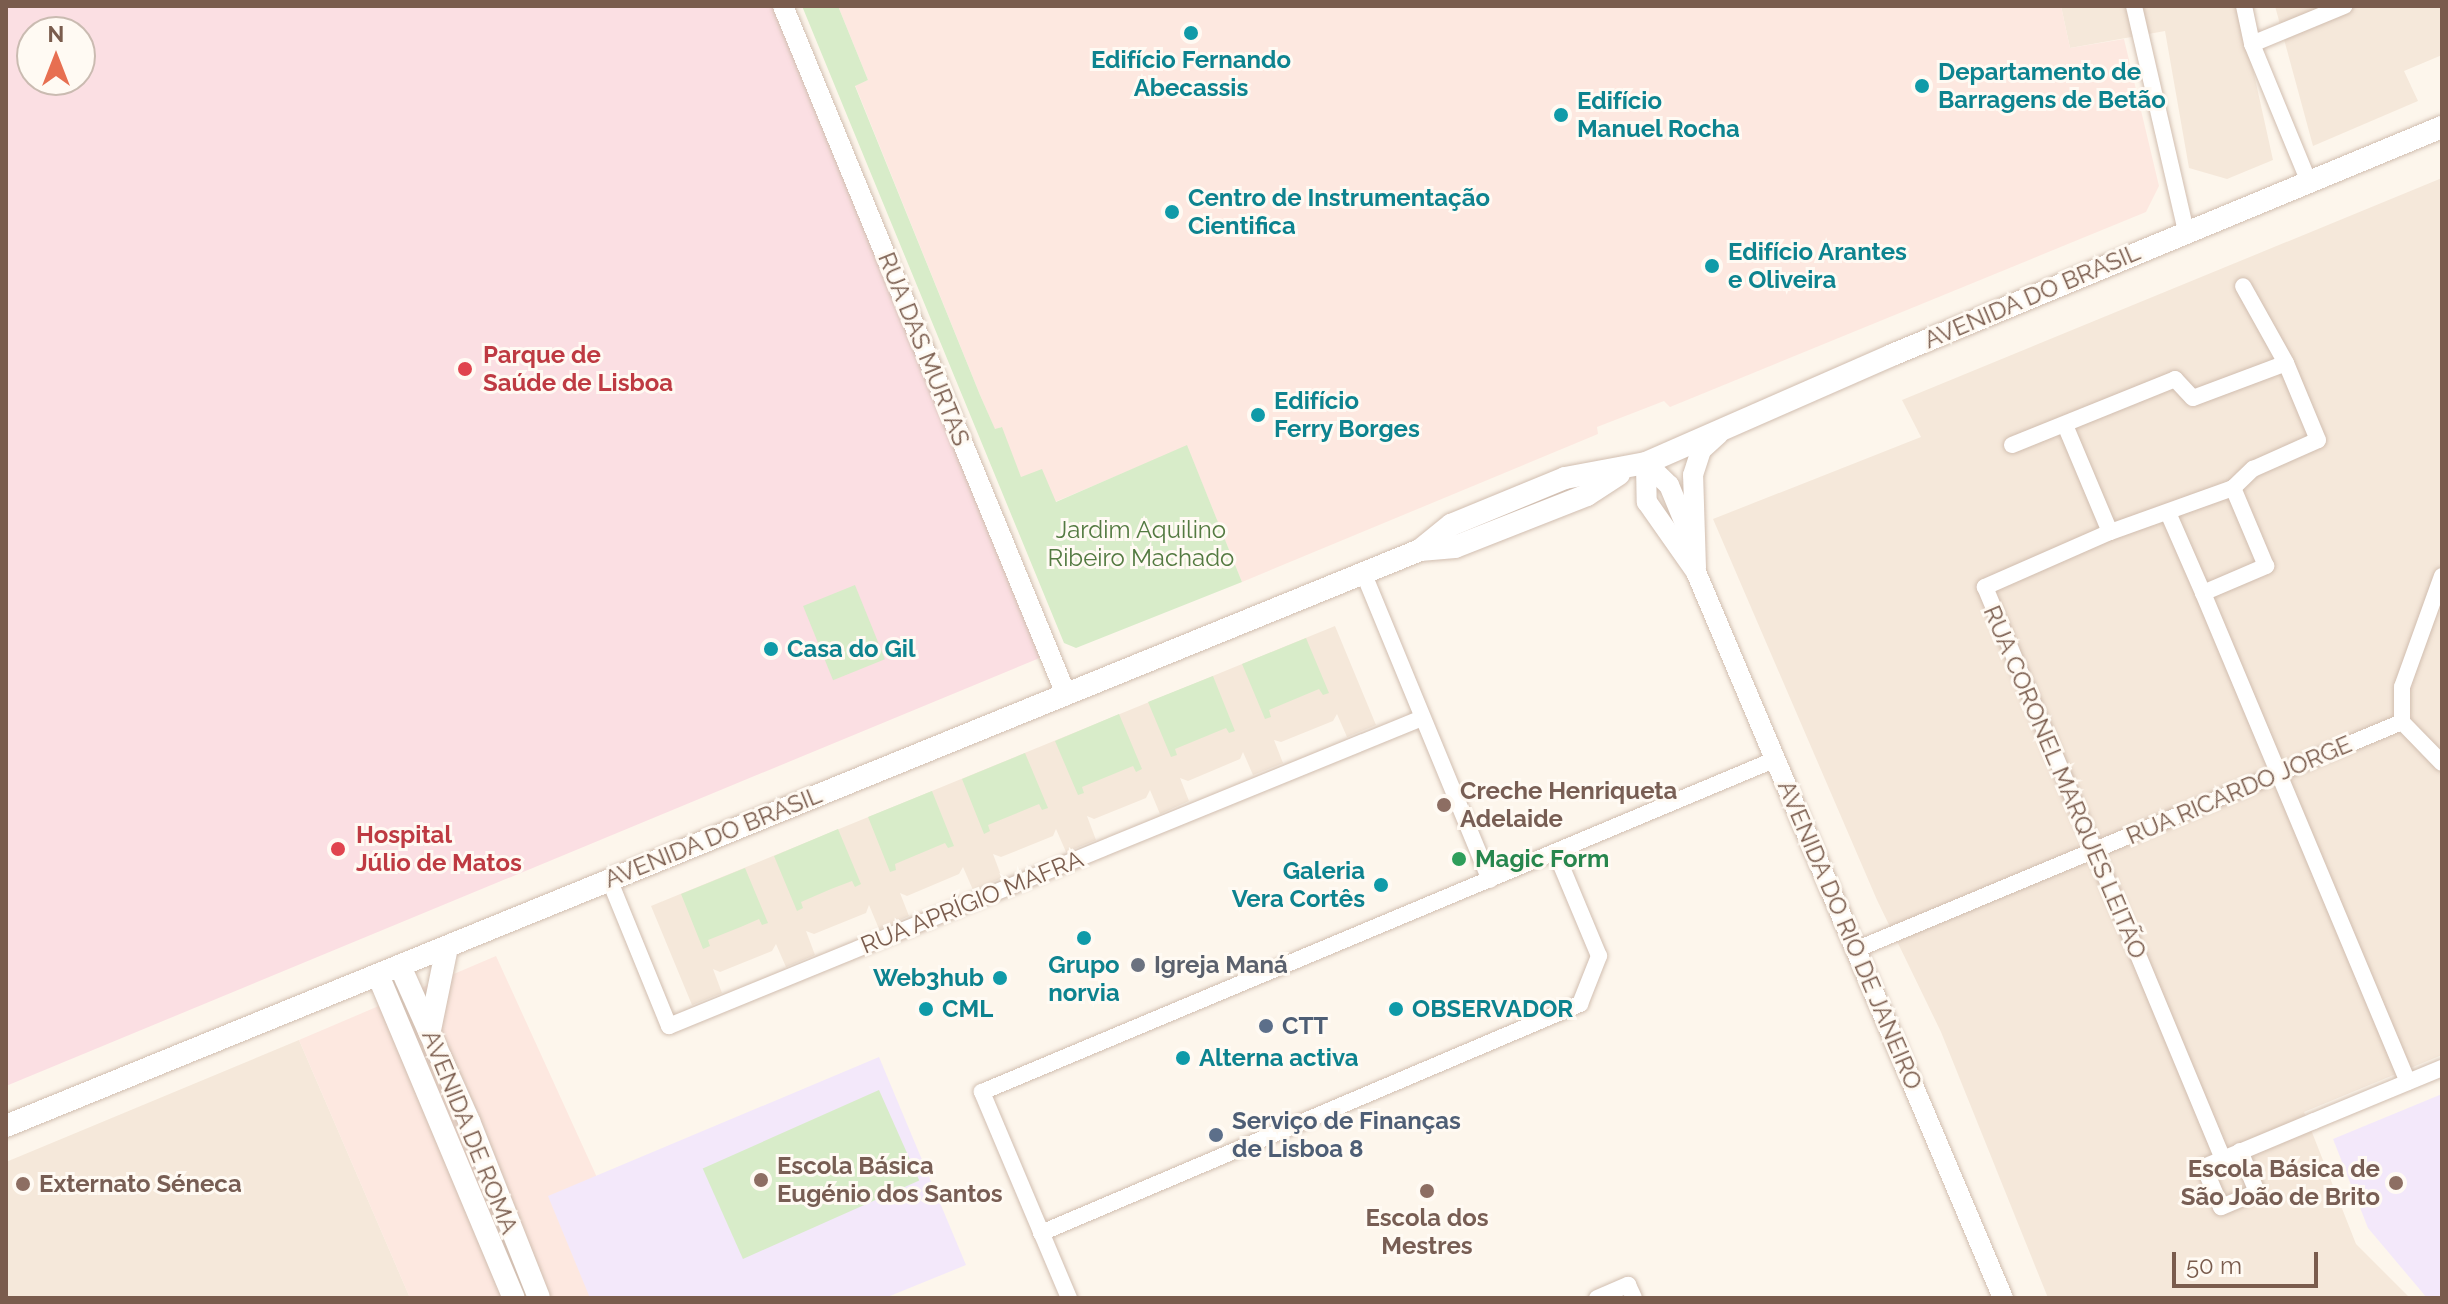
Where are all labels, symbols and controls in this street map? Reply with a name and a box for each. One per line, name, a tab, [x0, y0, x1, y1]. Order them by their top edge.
north arrow	[16, 16, 96, 96]
text: N	[48, 21, 64, 47]
marker: Edifício Fernando Abecassis	[1182, 24, 1200, 42]
place label: Edifício Fernando Abecassis	[1091, 46, 1291, 102]
place label: Departamento de Barragens de Betão	[1938, 58, 2166, 114]
marker: Departamento de Barragens de Betão	[1913, 77, 1931, 95]
place label: Edifício Manuel Rocha	[1577, 87, 1740, 143]
marker: Edifício Manuel Rocha	[1552, 106, 1570, 124]
place label: Centro de Instrumentação Cientifica	[1188, 184, 1490, 240]
marker: Centro de Instrumentação Cientifica	[1163, 203, 1181, 221]
street label: AVENIDA DO BRASIL	[1919, 237, 2145, 355]
place label: Edifício Arantes e Oliveira	[1728, 238, 1908, 294]
street label: RUA DAS MURTAS	[872, 248, 976, 450]
marker: Edifício Arantes e Oliveira	[1703, 257, 1721, 275]
place label: Parque de Saúde de Lisboa	[483, 341, 673, 397]
marker: Parque de Saúde de Lisboa	[454, 358, 476, 380]
place label: Edifício Ferry Borges	[1274, 387, 1420, 443]
marker: Edifício Ferry Borges	[1249, 406, 1267, 424]
park label: Jardim Aquilino Ribeiro Machado	[1048, 516, 1234, 572]
street label: RUA CORONEL MARQUES LEITÃO	[1977, 601, 2153, 963]
place label: Casa do Gil	[787, 635, 916, 663]
marker: Casa do Gil	[762, 640, 780, 658]
street label: RUA RICARDO JORGE	[2121, 729, 2357, 851]
street label: AVENIDA DO RIO DE JANEIRO	[1771, 776, 1929, 1094]
place label: Creche Henriqueta Adelaide	[1460, 777, 1677, 833]
street label: AVENIDA DO BRASIL	[600, 780, 826, 894]
marker: Creche Henriqueta Adelaide	[1435, 796, 1453, 814]
place label: Hospital Júlio de Matos	[356, 821, 522, 877]
marker: Hospital Júlio de Matos	[327, 838, 349, 860]
street label: RUA APRÍGIO MAFRA	[856, 844, 1088, 960]
place label: Magic Form	[1475, 845, 1609, 873]
marker: Magic Form	[1450, 850, 1468, 868]
place label: Galeria Vera Cortês	[1232, 857, 1365, 913]
marker: Galeria Vera Cortês	[1372, 876, 1390, 894]
marker: Grupo norvia	[1075, 929, 1093, 947]
place label: Grupo norvia	[1048, 951, 1120, 1007]
place label: Igreja Maná	[1154, 951, 1288, 979]
marker: Igreja Maná	[1129, 956, 1147, 974]
place label: Web3hub	[873, 964, 984, 992]
marker: Web3hub	[991, 969, 1009, 987]
place label: CML	[942, 995, 993, 1023]
place label: OBSERVADOR	[1412, 995, 1573, 1023]
marker: CML	[917, 1000, 935, 1018]
marker: OBSERVADOR	[1387, 1000, 1405, 1018]
place label: CTT	[1282, 1012, 1328, 1040]
marker: CTT	[1257, 1017, 1275, 1035]
street label: AVENIDA DE ROMA	[416, 1026, 524, 1238]
place label: Alterna activa	[1199, 1044, 1359, 1072]
marker: Alterna activa	[1174, 1049, 1192, 1067]
place label: Serviço de Finanças de Lisboa 8	[1232, 1107, 1461, 1163]
marker: Serviço de Finanças de Lisboa 8	[1207, 1126, 1225, 1144]
place label: Escola Básica Eugénio dos Santos	[777, 1152, 1003, 1208]
place label: Escola Básica de São João de Brito	[2180, 1155, 2380, 1211]
place label: Externato Séneca	[39, 1170, 242, 1198]
marker: Escola Básica Eugénio dos Santos	[752, 1171, 770, 1189]
marker: Escola Básica de São João de Brito	[2387, 1174, 2405, 1192]
marker: Externato Séneca	[14, 1175, 32, 1193]
marker: Escola dos Mestres	[1418, 1182, 1436, 1200]
place label: Escola dos Mestres	[1365, 1204, 1489, 1260]
scale bar	[2176, 1236, 2322, 1286]
text: 50 m	[2186, 1251, 2242, 1280]

